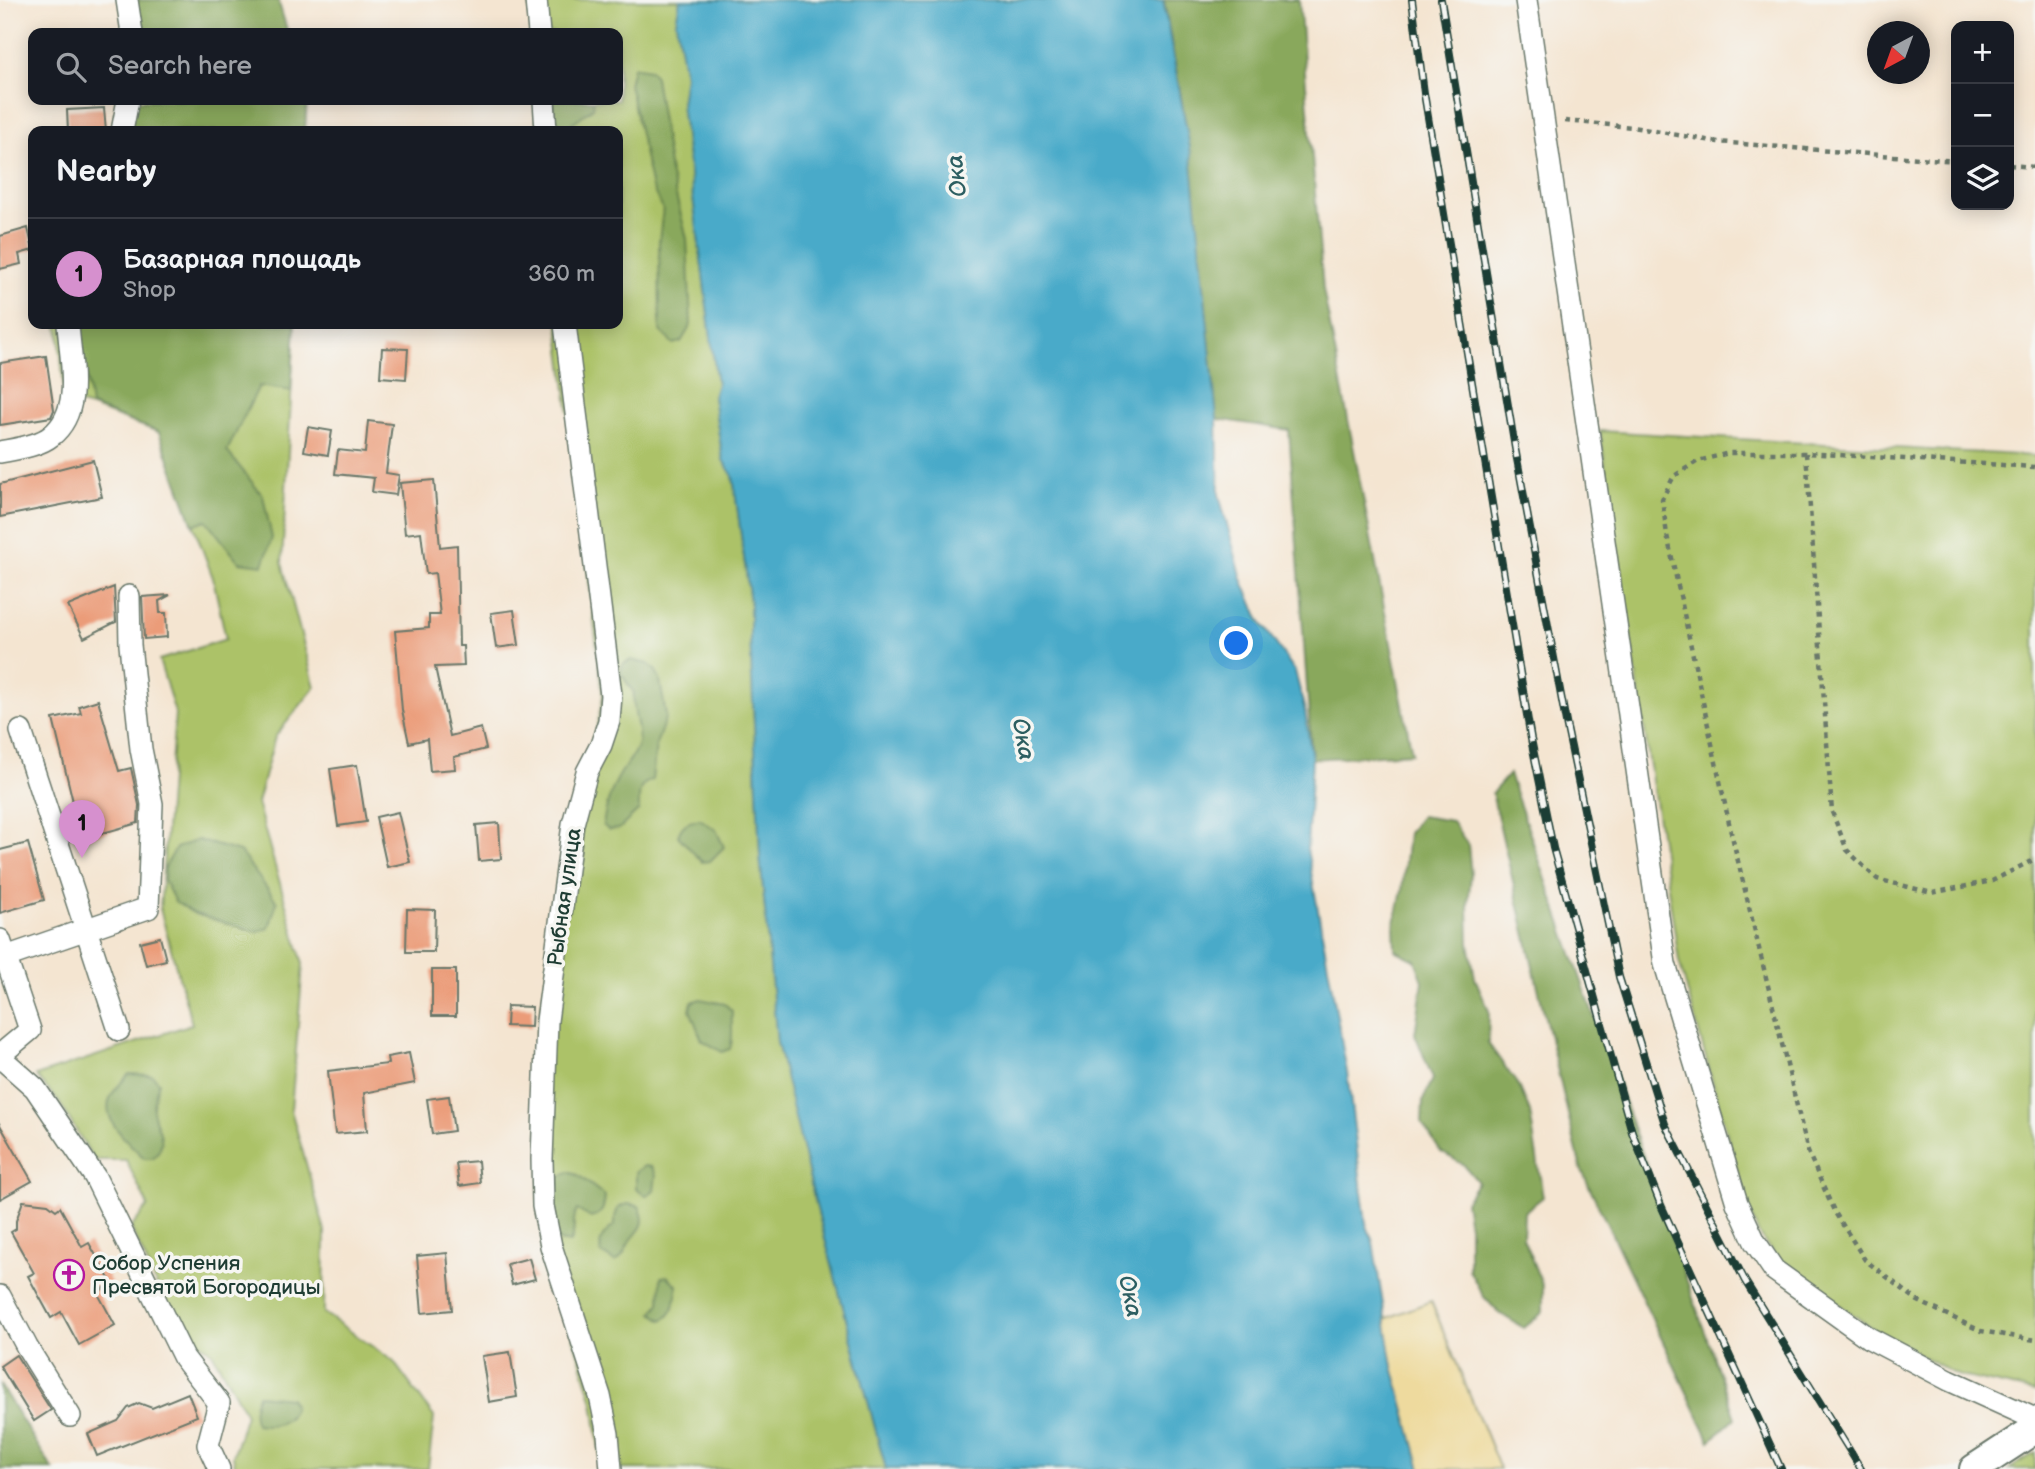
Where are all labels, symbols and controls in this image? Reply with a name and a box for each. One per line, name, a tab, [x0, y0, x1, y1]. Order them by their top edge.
north arrow	[1867, 21, 1930, 84]
map controls	[1951, 21, 2014, 210]
button: +	[1951, 21, 2014, 84]
search box	[28, 28, 623, 105]
icon: search	[52, 48, 90, 86]
text: Search here	[108, 51, 252, 82]
button: −	[1951, 84, 2014, 147]
button: layers	[1951, 147, 2014, 210]
water label: Ока	[941, 153, 973, 198]
text: Nearby	[56, 154, 156, 190]
text: Базарная площадь	[123, 245, 361, 276]
text: 1	[74, 260, 84, 288]
text: 360 m	[528, 260, 595, 288]
text: Shop	[123, 276, 176, 304]
your location	[1219, 626, 1253, 660]
water label: Ока	[1006, 716, 1040, 762]
pin: 1	[59, 800, 105, 858]
street label: Рыбная улица	[542, 826, 587, 968]
place label: Собор Успения Пресвятой Богородицы	[92, 1251, 321, 1300]
church icon: Собор Успения Пресвятой Богородицы	[52, 1258, 86, 1292]
water label: Ока	[1112, 1273, 1148, 1320]

